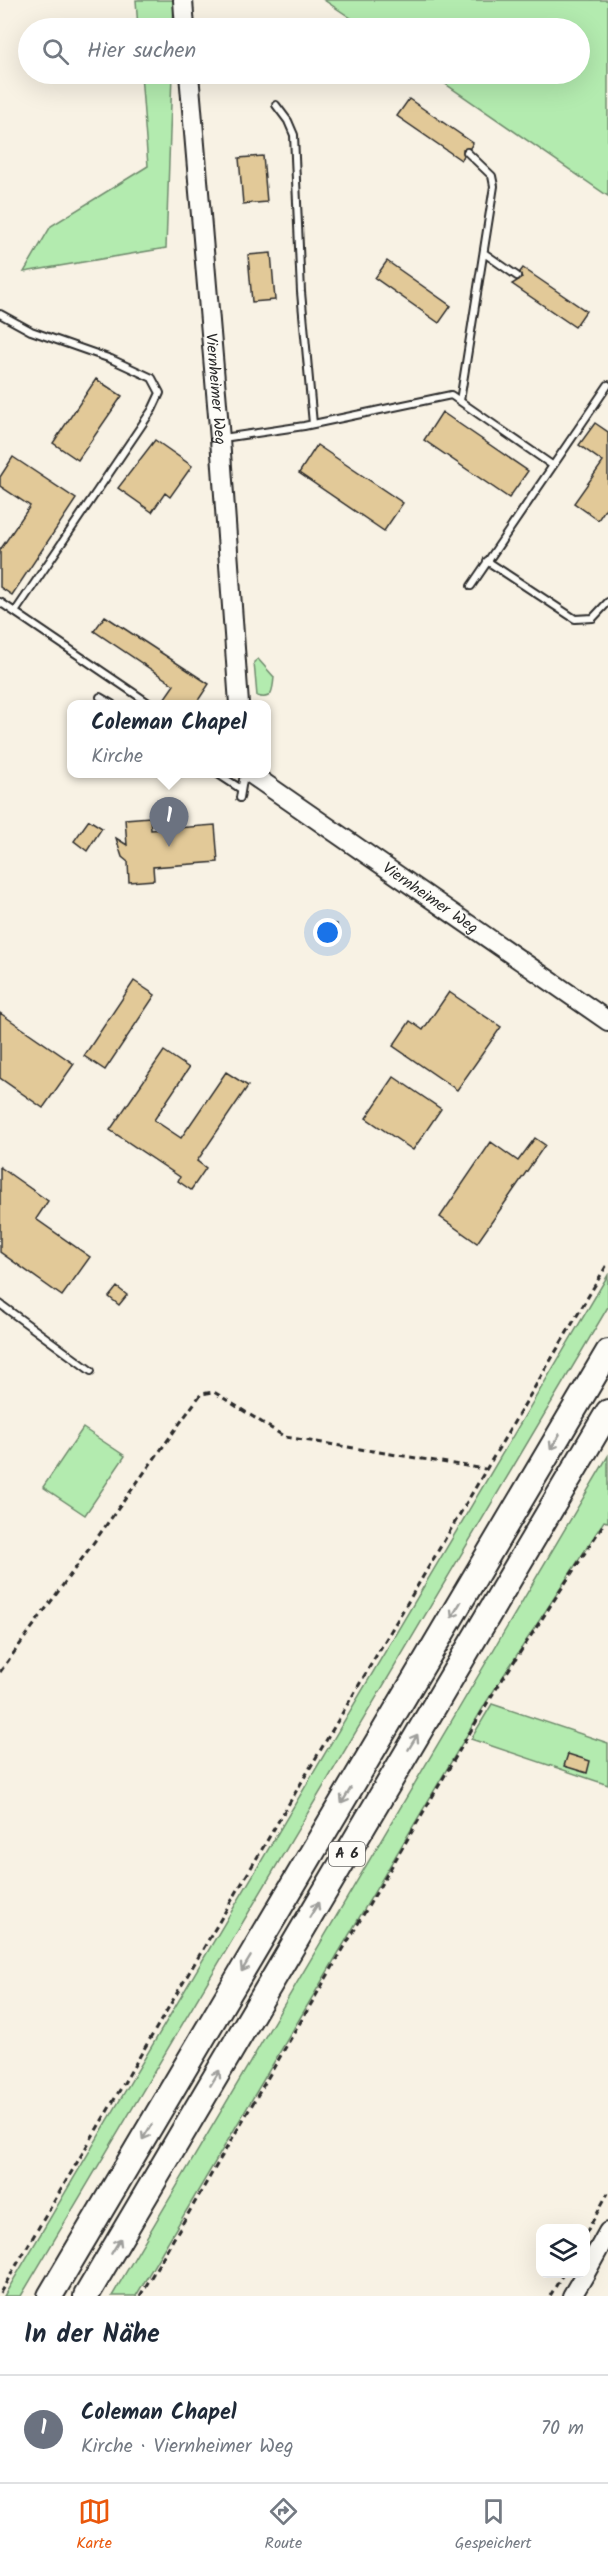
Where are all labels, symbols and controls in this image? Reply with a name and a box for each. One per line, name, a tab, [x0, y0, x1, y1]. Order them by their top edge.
search box	[18, 18, 590, 84]
text: Hier suchen	[87, 34, 196, 69]
icon: search	[39, 35, 72, 68]
street label: Viernheimer Weg	[199, 332, 233, 446]
popup	[67, 700, 271, 778]
text: Coleman Chapel	[91, 706, 247, 741]
text: Kirche	[91, 741, 143, 773]
pin: 1	[150, 798, 188, 847]
street label: Viernheimer Weg	[377, 856, 483, 940]
your location	[313, 918, 342, 947]
one-way arrow	[548, 1433, 560, 1450]
one-way arrow	[449, 1601, 461, 1618]
one-way arrow	[408, 1734, 420, 1751]
one-way arrow	[339, 1787, 351, 1804]
road number: A 6	[329, 1842, 365, 1866]
one-way arrow	[308, 1902, 320, 1919]
one-way arrow	[240, 1955, 252, 1972]
one-way arrow	[209, 2070, 221, 2087]
one-way arrow	[141, 2123, 153, 2140]
map controls	[536, 2224, 590, 2278]
button: layers	[536, 2224, 590, 2278]
one-way arrow	[110, 2238, 122, 2255]
text: In der Nähe	[24, 2314, 160, 2356]
text: Coleman Chapel	[81, 2396, 237, 2431]
text: 1	[40, 2413, 47, 2445]
text: 70 m	[541, 2413, 584, 2445]
text: Kirche · Viernheimer Weg	[81, 2431, 293, 2463]
tab: Karte	[76, 2495, 112, 2556]
tab: Route	[265, 2495, 302, 2556]
tab: Gespeichert	[455, 2495, 532, 2556]

